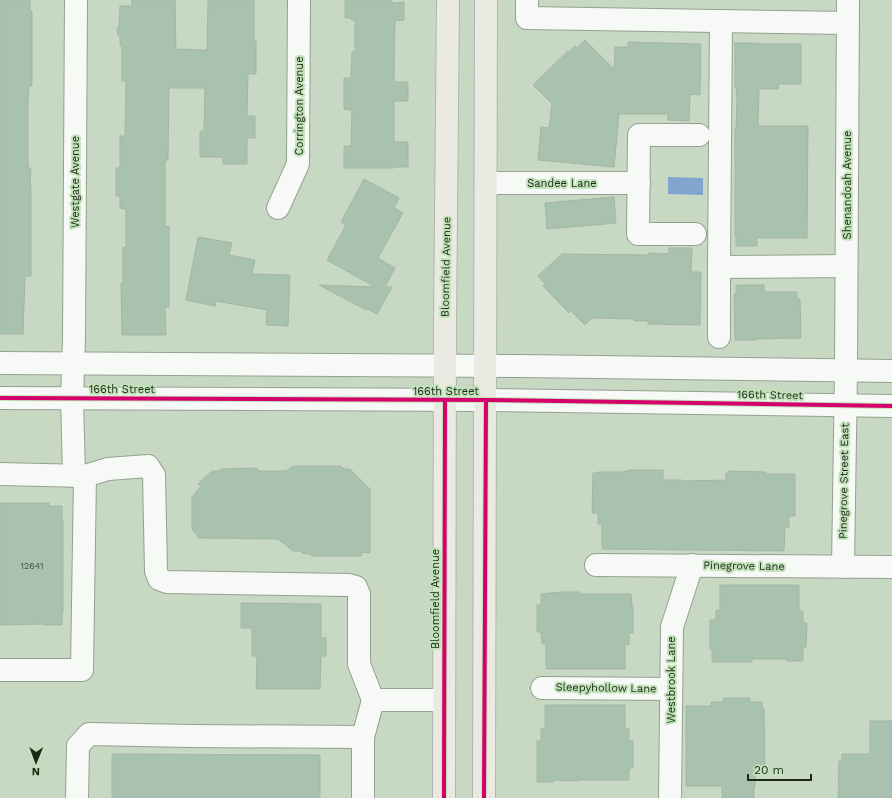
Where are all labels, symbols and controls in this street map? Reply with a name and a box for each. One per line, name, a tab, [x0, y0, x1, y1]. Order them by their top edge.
street label: Corrington Avenue	[293, 57, 306, 155]
street label: Shenandoah Avenue	[841, 131, 854, 239]
street label: Westgate Avenue	[69, 136, 82, 228]
street label: Sandee Lane	[527, 177, 597, 190]
street label: Bloomfield Avenue	[439, 217, 453, 317]
street label: 166th Street	[89, 383, 155, 396]
street label: 166th Street	[413, 385, 479, 398]
street label: 166th Street	[737, 388, 803, 402]
street label: Pinegrove Street East	[836, 423, 852, 539]
street label: Bloomfield Avenue	[429, 549, 442, 649]
street label: Pinegrove Lane	[703, 559, 785, 573]
house number: 12641	[20, 561, 44, 571]
street label: Westbrook Lane	[665, 636, 678, 724]
street label: Sleepyhollow Lane	[556, 681, 656, 695]
north arrow	[16, 742, 56, 782]
scale bar	[748, 756, 811, 782]
text: 20 m	[754, 763, 784, 777]
text: N	[32, 765, 40, 778]

